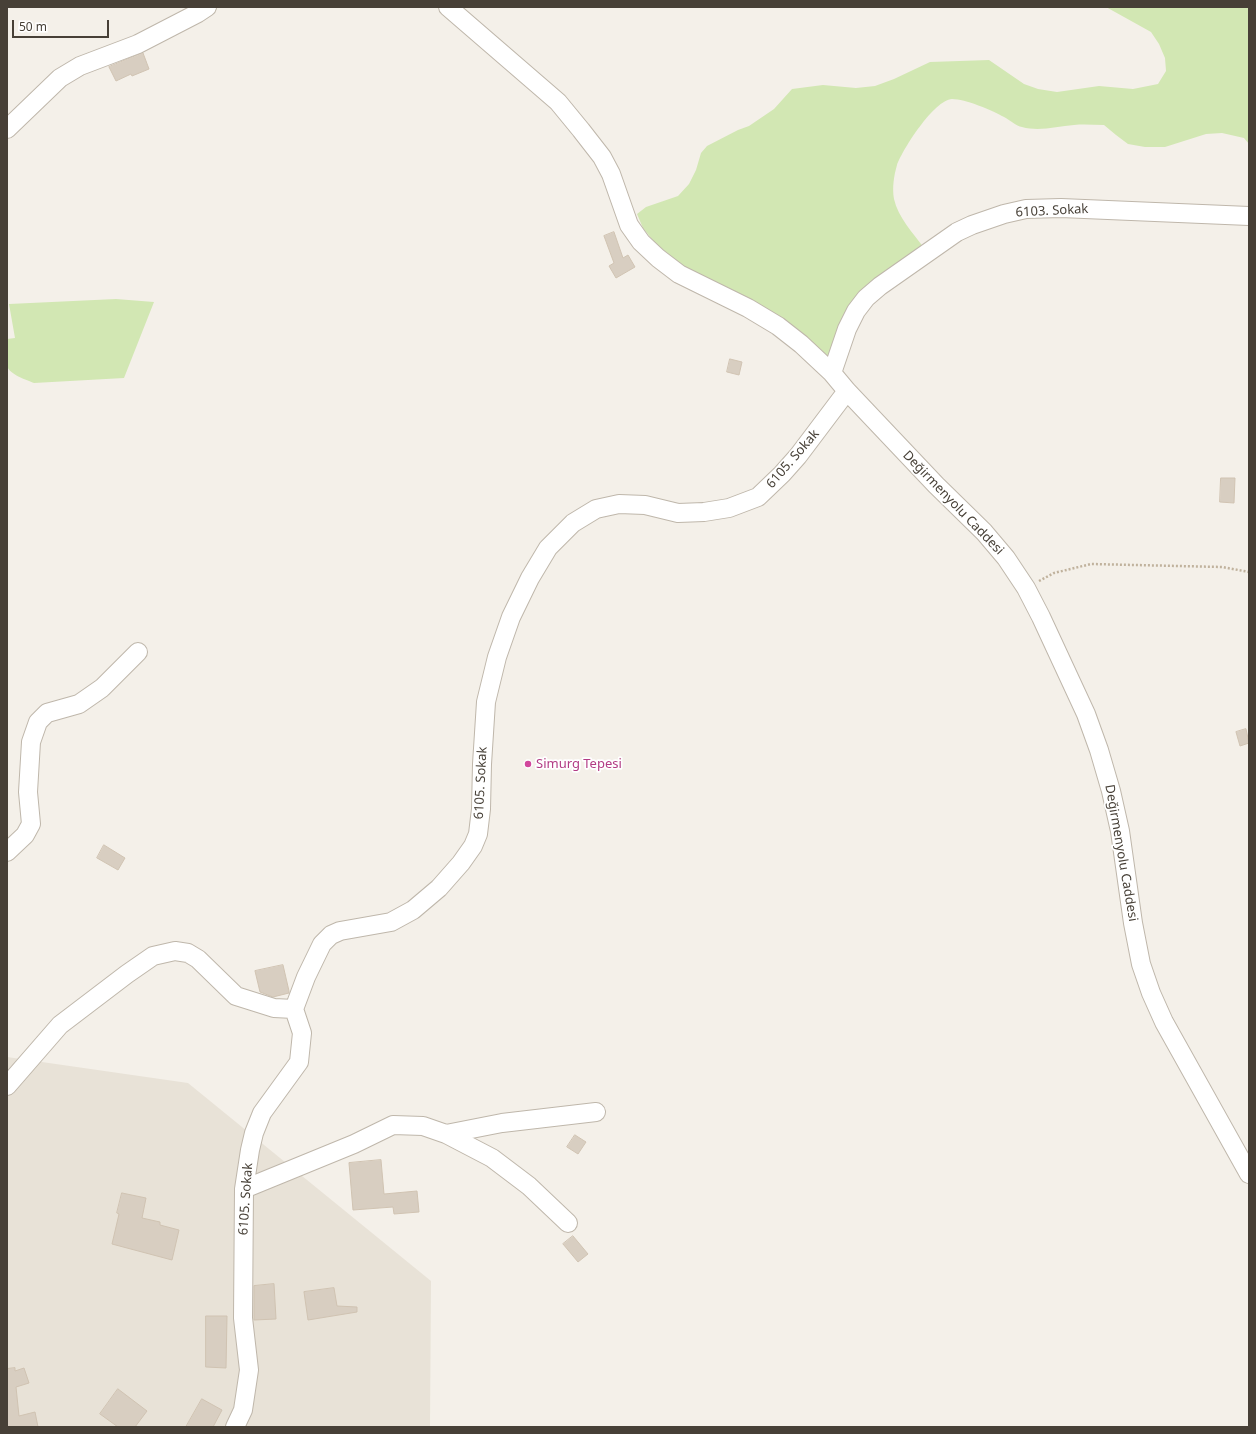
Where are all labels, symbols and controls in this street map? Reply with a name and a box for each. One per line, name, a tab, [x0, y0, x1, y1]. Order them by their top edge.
scale bar	[14, 12, 111, 38]
text: 50 m	[19, 18, 47, 35]
street label: 6103. Sokak	[1015, 201, 1089, 221]
street label: 6105. Sokak	[763, 426, 823, 492]
street label: Değirmenyolu Caddesi	[899, 448, 1007, 558]
street label: 6105. Sokak	[471, 746, 491, 820]
place label: Simurg Tepesi	[536, 756, 622, 772]
marker: Simurg Tepesi	[523, 759, 533, 769]
street label: Değirmenyolu Caddesi	[1101, 783, 1141, 923]
street label: 6105. Sokak	[236, 1162, 256, 1236]

